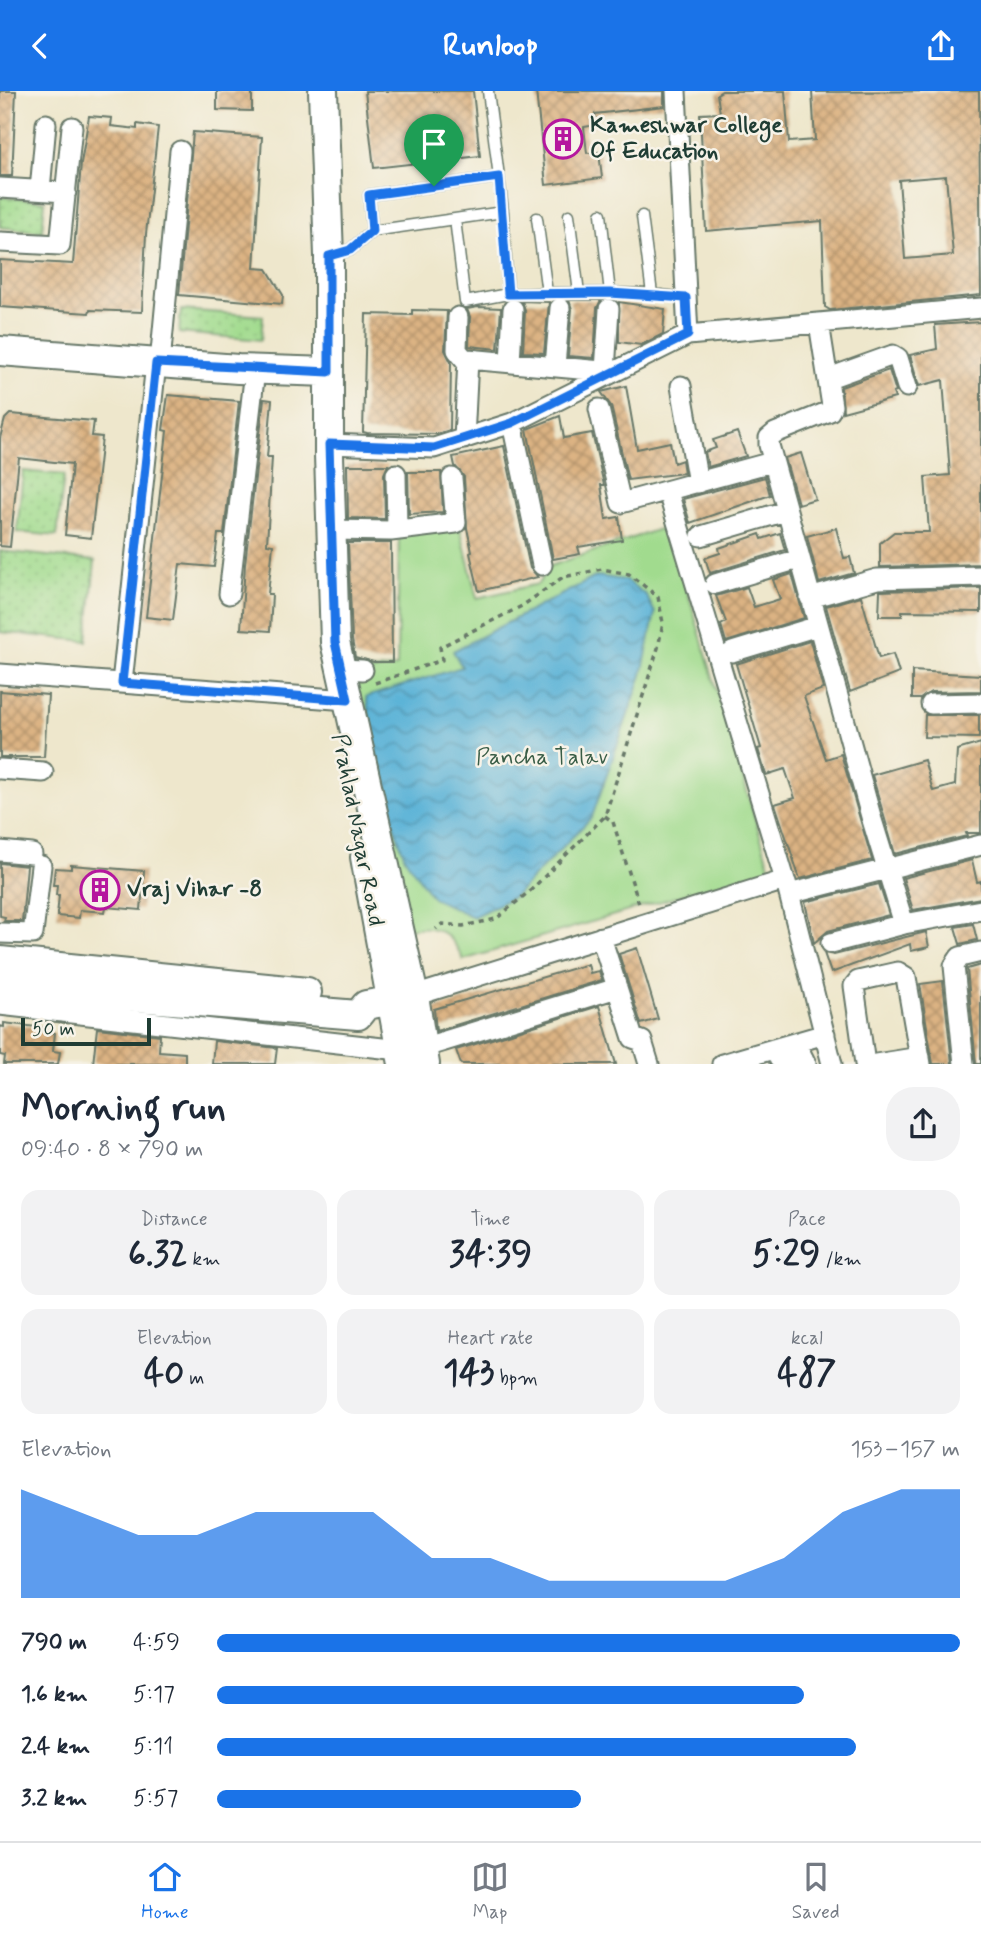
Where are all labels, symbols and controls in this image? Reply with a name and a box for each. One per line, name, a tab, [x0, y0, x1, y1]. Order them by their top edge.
text: Runloop	[443, 25, 538, 67]
icon: back	[21, 27, 59, 65]
icon: share	[922, 27, 960, 65]
place label: Kameshwar College Of Education	[590, 111, 783, 167]
pin	[404, 114, 464, 186]
building icon: Kameshwar College Of Education	[542, 118, 584, 160]
icon: arrive	[415, 125, 453, 163]
street label: Prahlad Nagar Road	[324, 731, 390, 929]
park label: Pancha Talav	[476, 743, 608, 773]
building icon: Vraj Vihar -8	[79, 869, 121, 911]
place label: Vraj Vihar -8	[127, 875, 262, 905]
scale bar	[21, 1015, 150, 1047]
text: 50 m	[32, 1017, 75, 1042]
text: Morning run	[21, 1084, 226, 1133]
button: share	[886, 1087, 960, 1161]
text: 09:40 · 8 × 790 m	[21, 1135, 203, 1165]
text: Distance	[141, 1207, 208, 1232]
text: Time	[471, 1207, 510, 1232]
text: Pace	[788, 1207, 826, 1232]
text: 6.32	[128, 1232, 187, 1278]
text: 34:39	[449, 1232, 532, 1278]
text: 5:29	[752, 1232, 820, 1278]
text: km	[187, 1247, 220, 1272]
text: /km	[820, 1247, 862, 1272]
text: Elevation	[137, 1326, 212, 1351]
text: Heart rate	[448, 1326, 533, 1351]
text: kcal	[791, 1326, 823, 1351]
text: 40	[144, 1351, 184, 1397]
text: 143	[443, 1351, 494, 1397]
text: 487	[777, 1351, 836, 1397]
text: m	[184, 1366, 204, 1391]
text: bpm	[494, 1366, 538, 1391]
text: Elevation	[21, 1435, 112, 1465]
text: 153–157 m	[850, 1435, 960, 1465]
text: 790 m	[21, 1628, 87, 1658]
text: 4:59	[133, 1628, 180, 1658]
text: 1.6 km	[21, 1680, 88, 1710]
text: 5:17	[133, 1680, 175, 1710]
text: 2.4 km	[21, 1732, 90, 1762]
text: 5:11	[133, 1732, 173, 1762]
text: 3.2 km	[21, 1784, 87, 1814]
text: 5:57	[133, 1784, 178, 1814]
tab: Home	[141, 1858, 189, 1925]
tab: Map	[471, 1858, 509, 1925]
tab: Saved	[792, 1858, 840, 1925]

